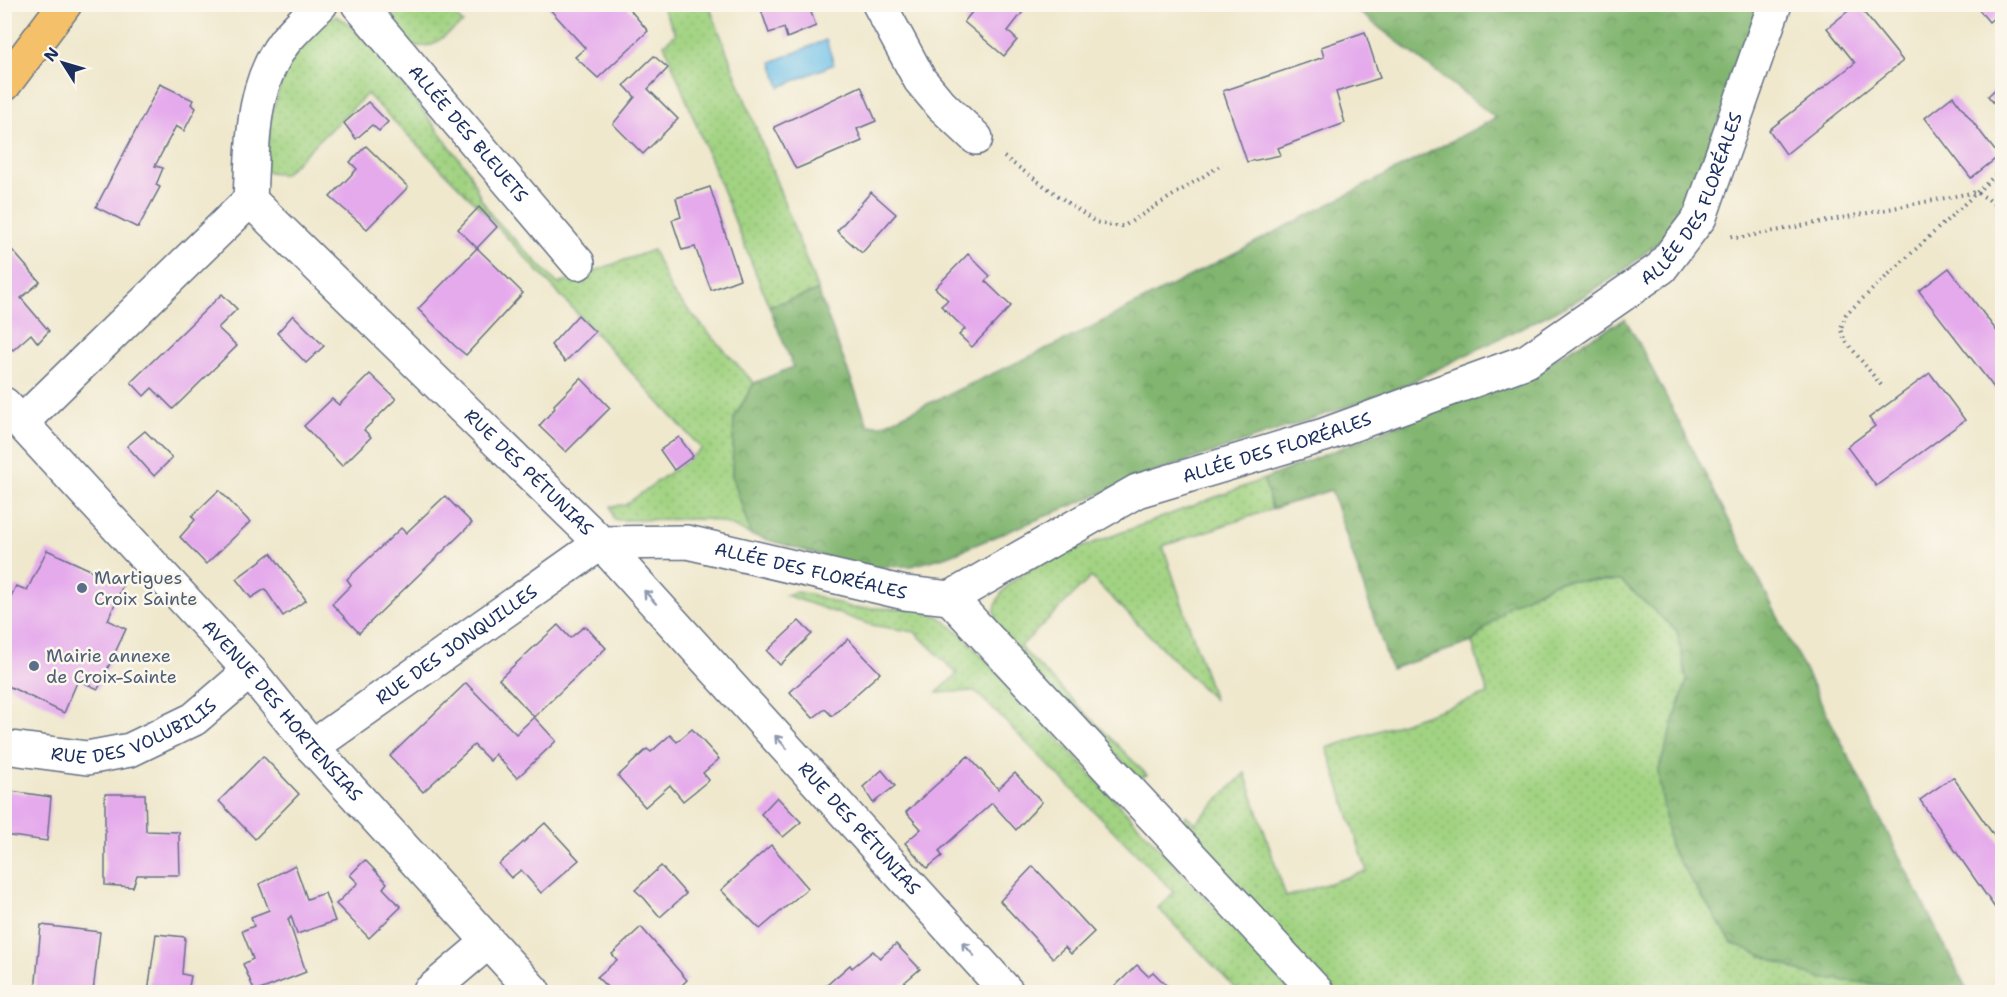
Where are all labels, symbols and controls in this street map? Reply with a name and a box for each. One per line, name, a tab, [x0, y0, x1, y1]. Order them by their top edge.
north arrow	[33, 33, 93, 93]
text: N	[39, 43, 64, 66]
street label: ALLÉE DES BLEUETS	[403, 60, 533, 207]
street label: ALLÉE DES FLORÉALES	[1636, 109, 1748, 291]
street label: RUE DES PÉTUNIAS	[459, 404, 598, 541]
street label: ALLÉE DES FLORÉALES	[1179, 407, 1375, 489]
street label: ALLÉE DES FLORÉALES	[712, 537, 909, 605]
place label: Martigues Croix Sainte	[94, 566, 197, 611]
street label: RUE DES JONQUILLES	[371, 580, 542, 710]
marker: Martigues Croix Sainte	[75, 581, 89, 595]
one-way arrow	[643, 590, 657, 605]
street label: AVENUE DES HORTENSIAS	[197, 615, 368, 807]
place label: Mairie annexe de Croix-Sainte	[46, 644, 177, 689]
marker: Mairie annexe de Croix-Sainte	[27, 659, 41, 673]
street label: RUE DES VOLUBILIS	[50, 693, 221, 770]
one-way arrow	[774, 735, 788, 750]
street label: RUE DES PÉTUNIAS	[793, 757, 926, 900]
one-way arrow	[961, 942, 975, 957]

